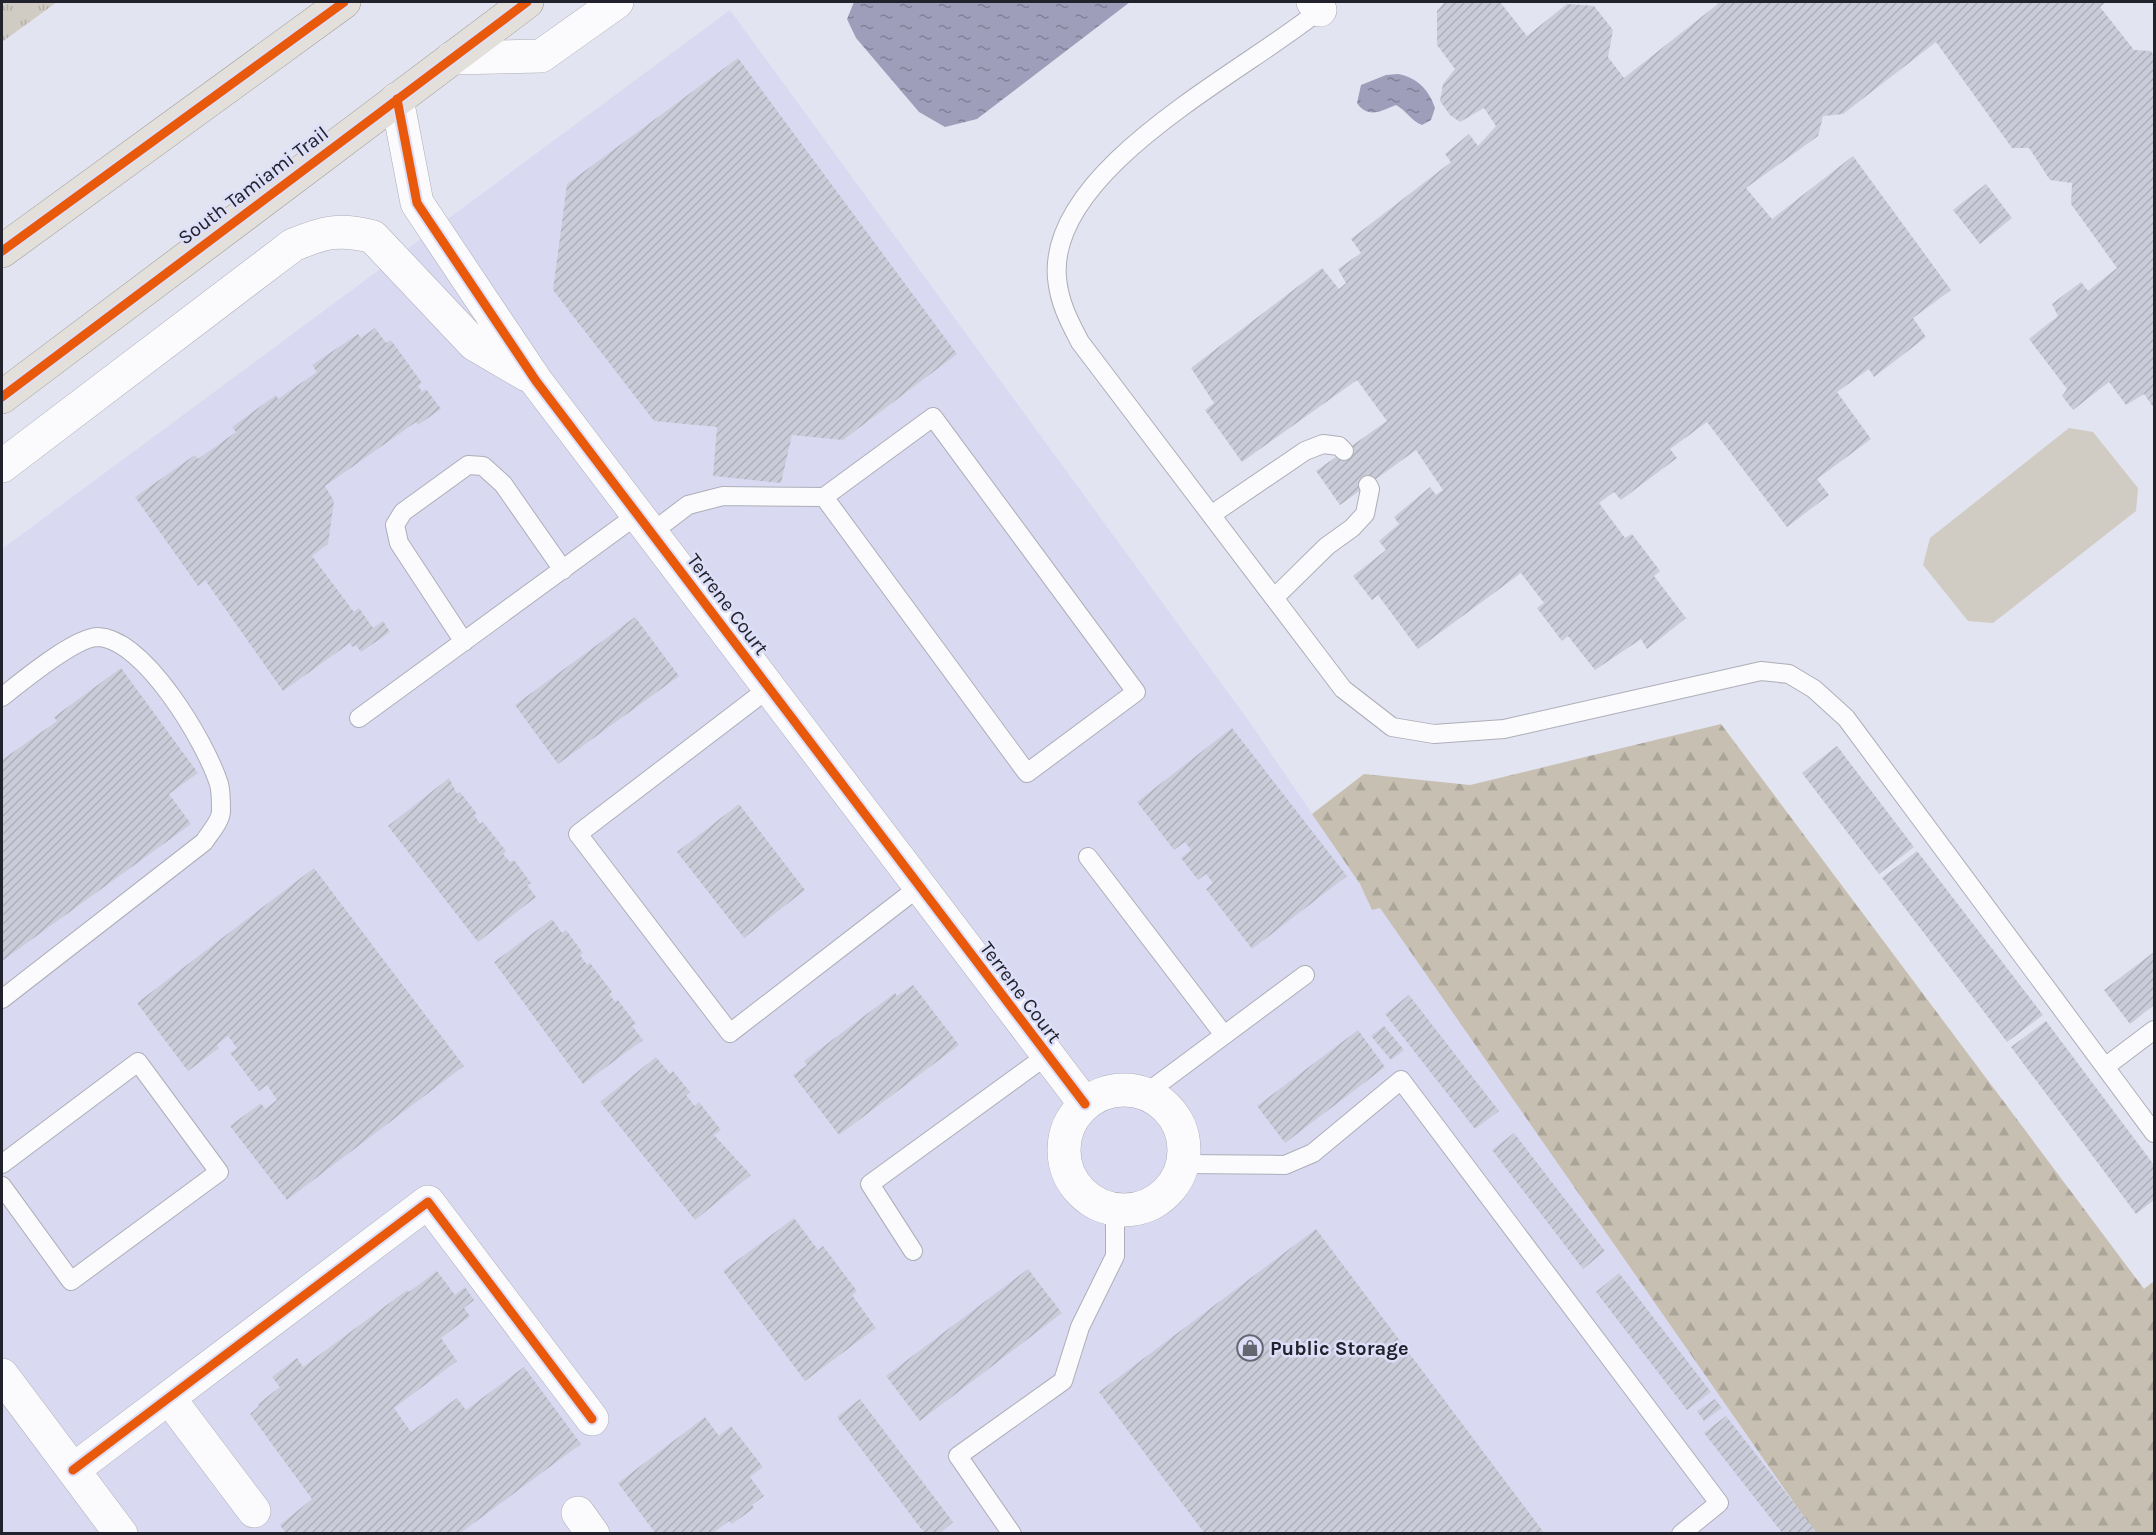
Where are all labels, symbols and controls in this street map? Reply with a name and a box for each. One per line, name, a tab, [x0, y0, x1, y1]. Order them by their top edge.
street label: South Tamiami Trail	[174, 121, 333, 249]
street label: Terrene Court	[682, 549, 773, 660]
street label: Terrene Court	[975, 937, 1066, 1048]
shop icon: Public Storage	[1235, 1333, 1265, 1363]
place label: Public Storage	[1270, 1337, 1408, 1360]

